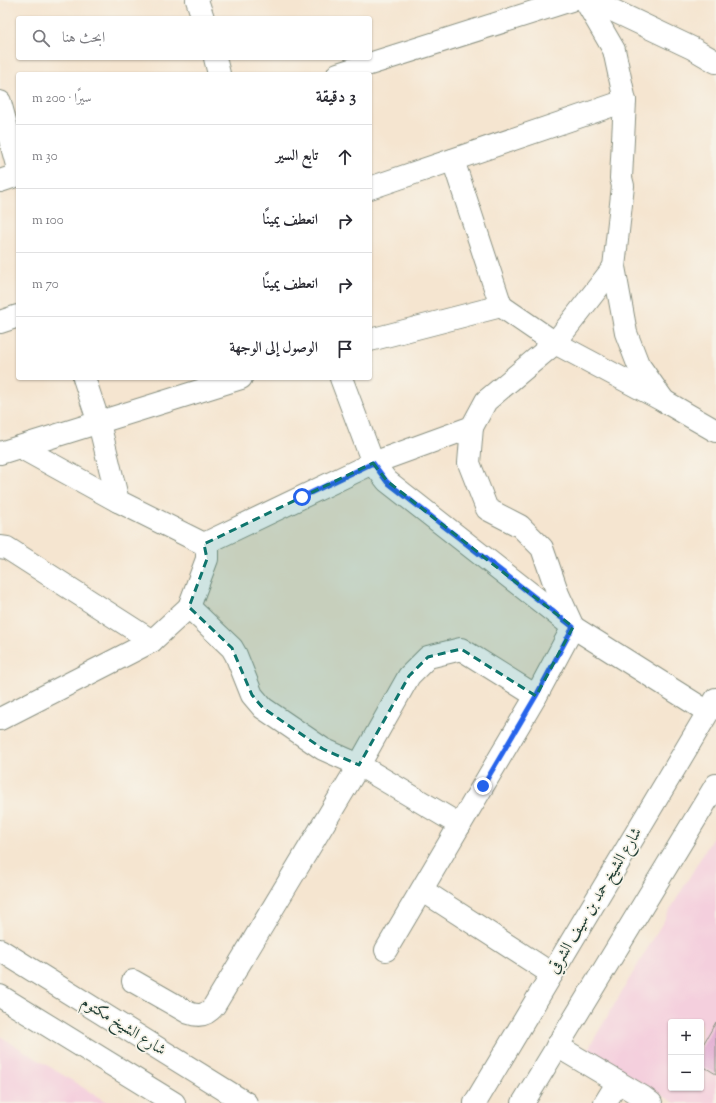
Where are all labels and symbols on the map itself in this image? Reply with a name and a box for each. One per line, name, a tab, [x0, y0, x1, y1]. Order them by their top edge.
route start	[293, 488, 311, 506]
route end	[474, 777, 492, 795]
street label: شارع الشيخ حمد بن سيف الشرقي	[543, 823, 650, 979]
street label: شارع الشيخ مكتوم	[76, 992, 170, 1063]

